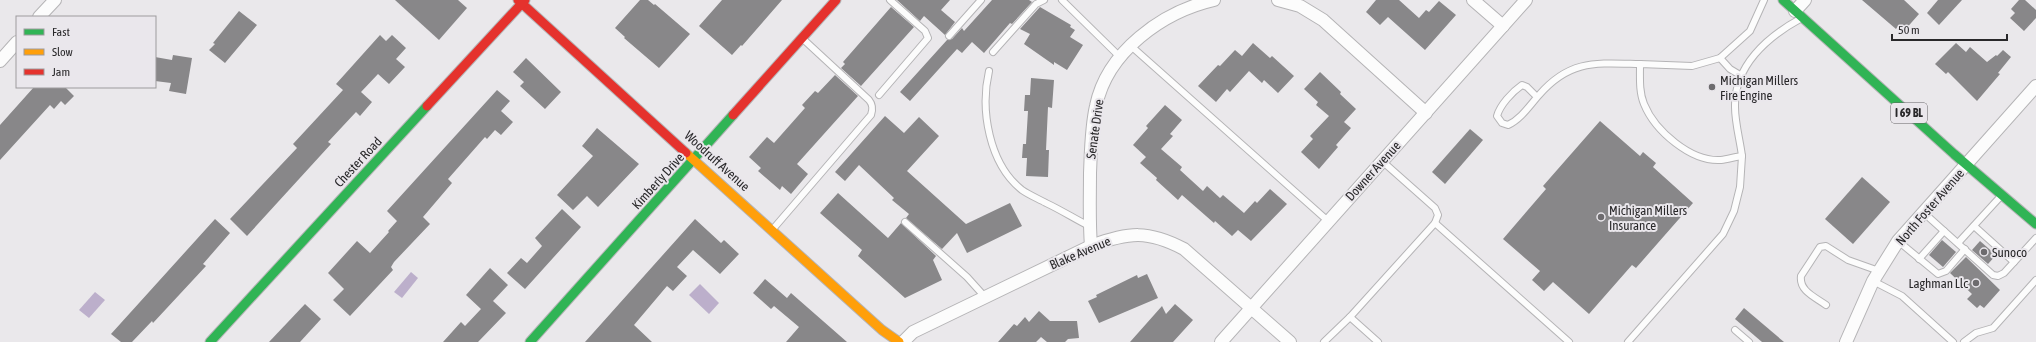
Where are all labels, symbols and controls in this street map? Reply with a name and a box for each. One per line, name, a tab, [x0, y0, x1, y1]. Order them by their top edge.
legend	[16, 16, 156, 88]
scale bar	[1892, 16, 2007, 42]
text: 50 m	[1898, 23, 1920, 37]
text: Fast	[52, 25, 70, 39]
text: Slow	[52, 45, 73, 59]
text: Jam	[52, 65, 70, 79]
place label: Michigan Millers Fire Engine	[1720, 73, 1798, 103]
marker: Michigan Millers Fire Engine	[1707, 82, 1717, 92]
street label: Senate Drive	[1083, 98, 1107, 160]
road number: I 69 BL	[1891, 103, 1927, 123]
street label: Woodruff Avenue	[681, 128, 753, 194]
street label: Chester Road	[331, 134, 385, 190]
street label: Downer Avenue	[1342, 138, 1404, 204]
street label: Kimberly Drive	[629, 150, 687, 212]
street label: North Foster Avenue	[1893, 166, 1967, 248]
place label: Michigan Millers Insurance	[1609, 203, 1687, 233]
marker: Michigan Millers Insurance	[1596, 212, 1606, 222]
street label: Blake Avenue	[1047, 233, 1113, 273]
place label: Sunoco	[1992, 245, 2027, 260]
marker: Sunoco	[1979, 247, 1989, 257]
place label: Laghman Llc	[1908, 276, 1968, 291]
marker: Laghman Llc	[1971, 278, 1981, 288]

